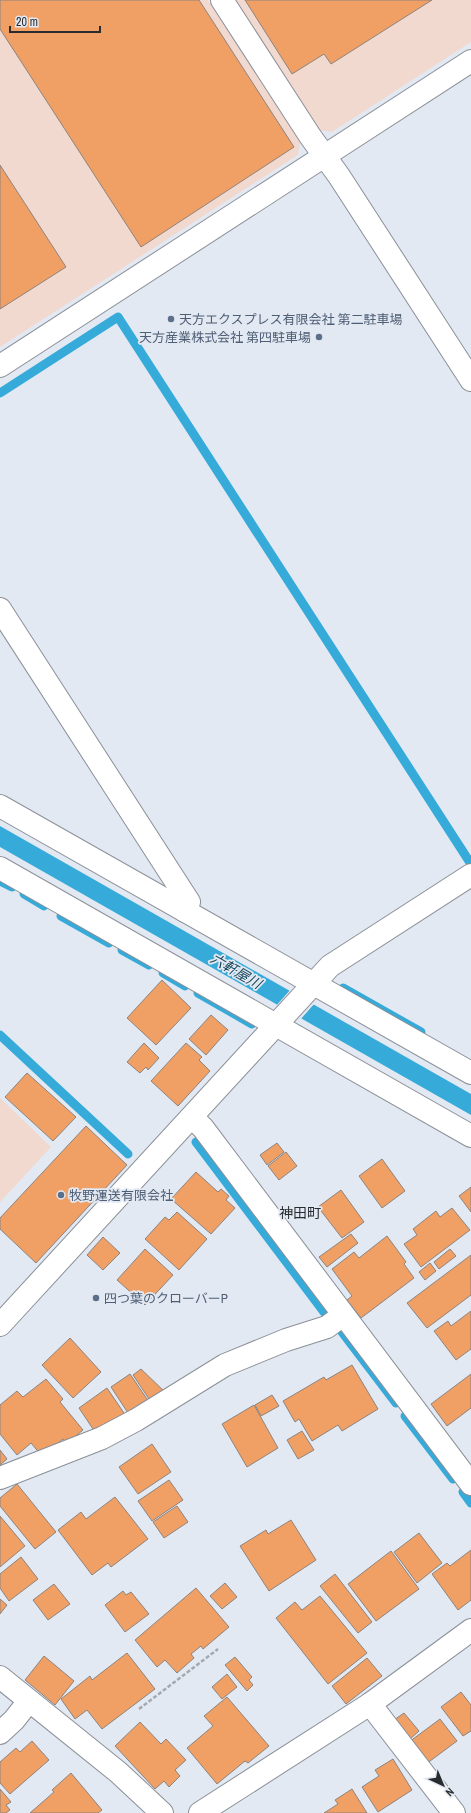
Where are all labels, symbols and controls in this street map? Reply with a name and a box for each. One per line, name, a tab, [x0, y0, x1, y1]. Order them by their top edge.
scale bar	[10, 8, 100, 34]
text: 20 m	[16, 14, 38, 30]
place label: 天方エクスプレス有限会社 第二駐車場	[179, 311, 403, 328]
marker: 天方エクスプレス有限会社 第二駐車場	[166, 314, 176, 324]
place label: 天方産業株式会社 第四駐車場	[139, 329, 311, 346]
marker: 天方産業株式会社 第四駐車場	[314, 332, 324, 342]
water label: 六軒屋川	[207, 949, 266, 994]
place label: 牧野運送有限会社	[69, 1187, 173, 1204]
marker: 牧野運送有限会社	[56, 1190, 66, 1200]
district label: 神田町	[279, 1204, 321, 1222]
place label: 四つ葉のクローバーP	[104, 1290, 228, 1307]
marker: 四つ葉のクローバーP	[91, 1293, 101, 1303]
north arrow	[423, 1765, 463, 1805]
text: N	[443, 1785, 457, 1799]

